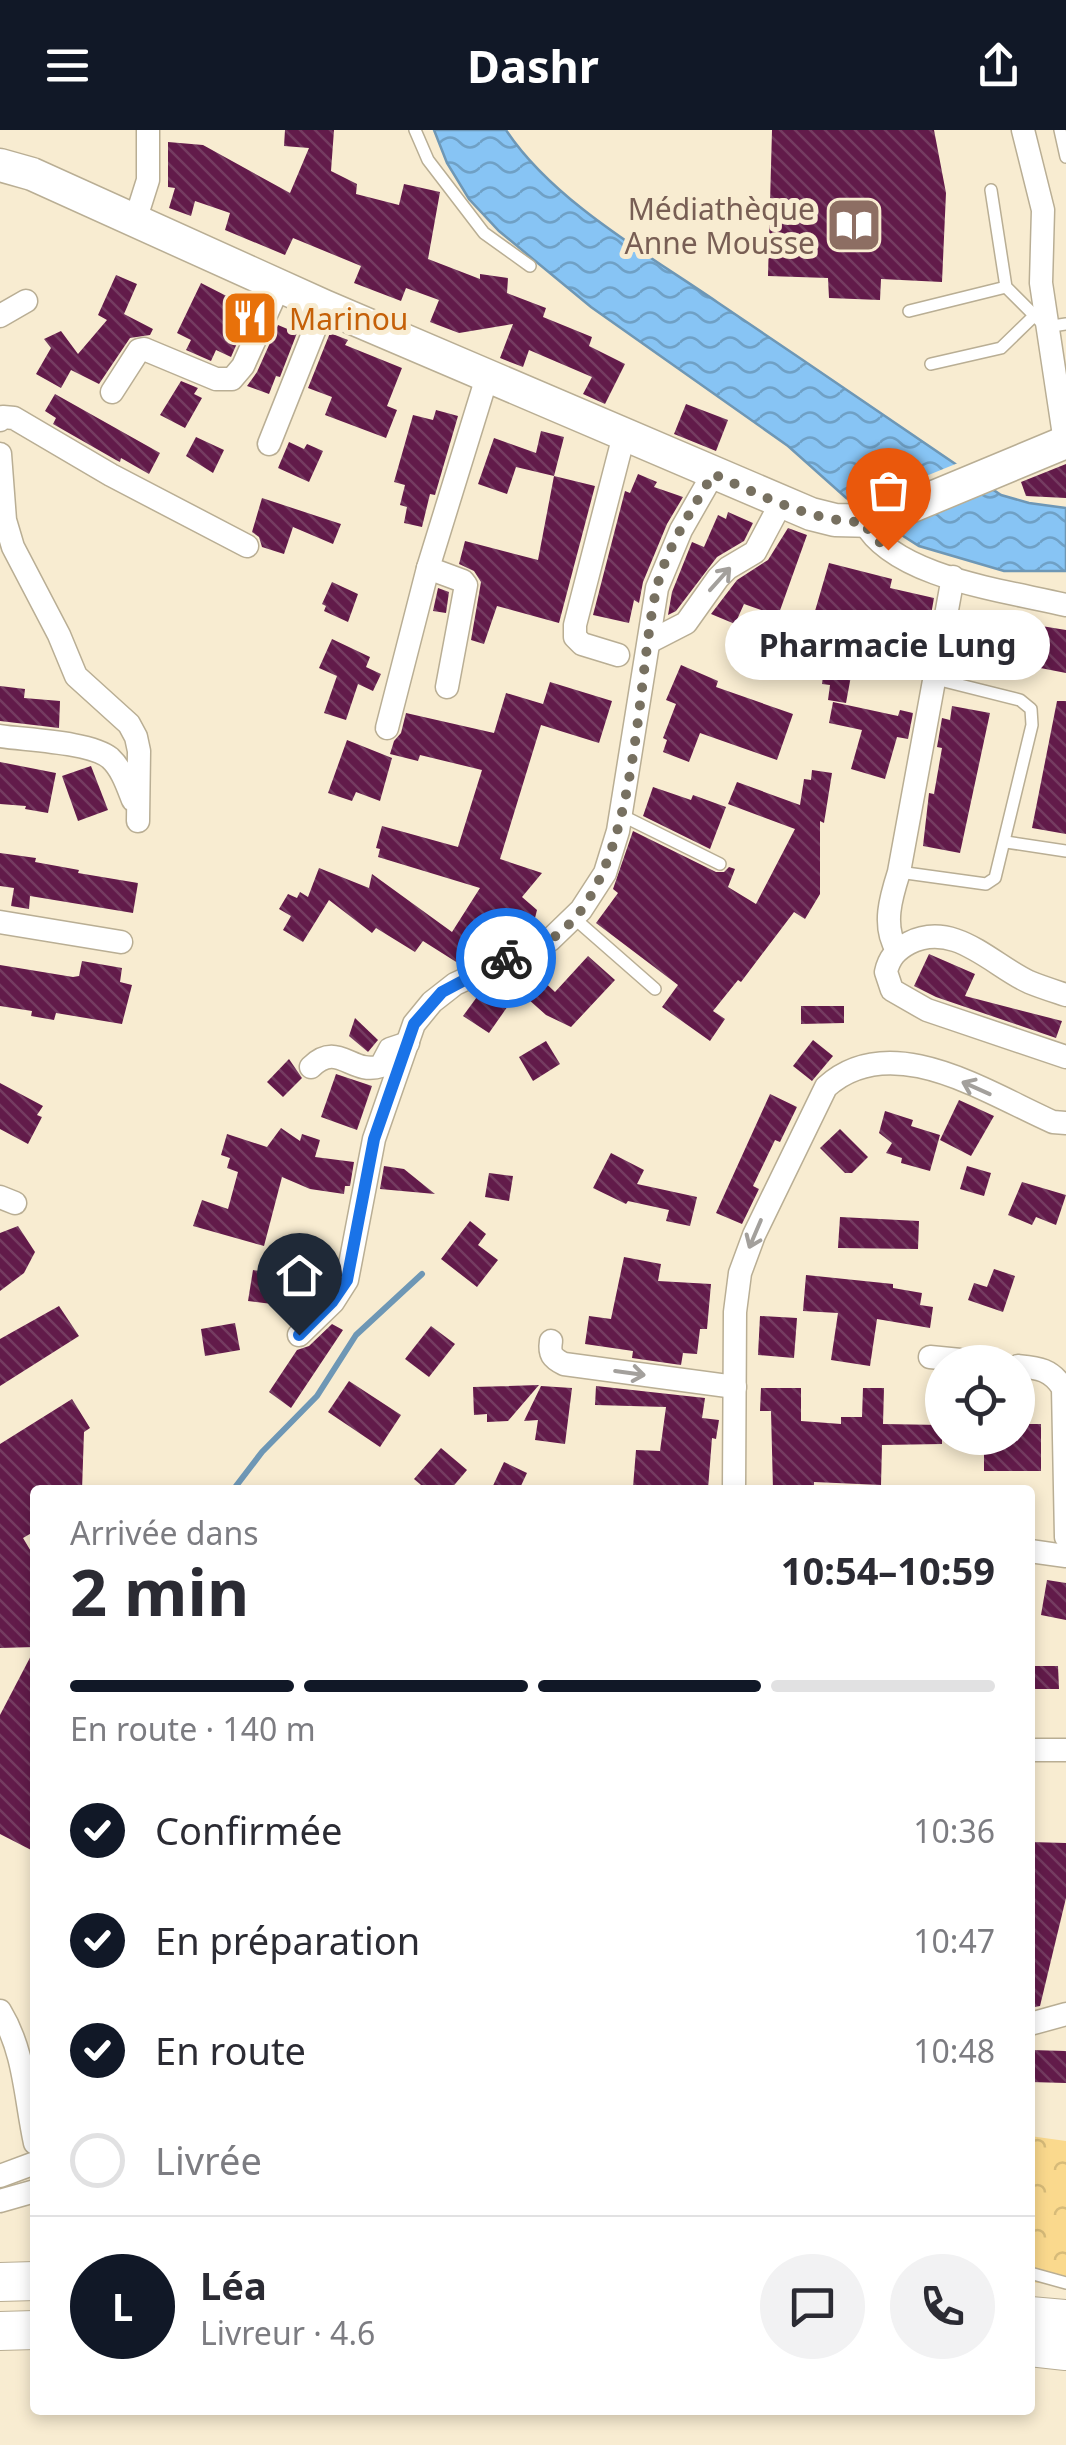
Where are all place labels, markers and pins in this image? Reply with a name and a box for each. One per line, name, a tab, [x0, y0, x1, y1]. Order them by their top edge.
place label: Médiathèque Anne Mousse	[624, 188, 815, 263]
library icon: Médiathèque Anne Mousse	[824, 195, 884, 255]
restaurant icon: Marinou	[220, 288, 280, 348]
place label: Marinou	[289, 298, 408, 339]
pin	[846, 448, 931, 551]
callout: Pharmacie Lung	[726, 610, 1050, 680]
pin	[257, 1233, 342, 1336]

